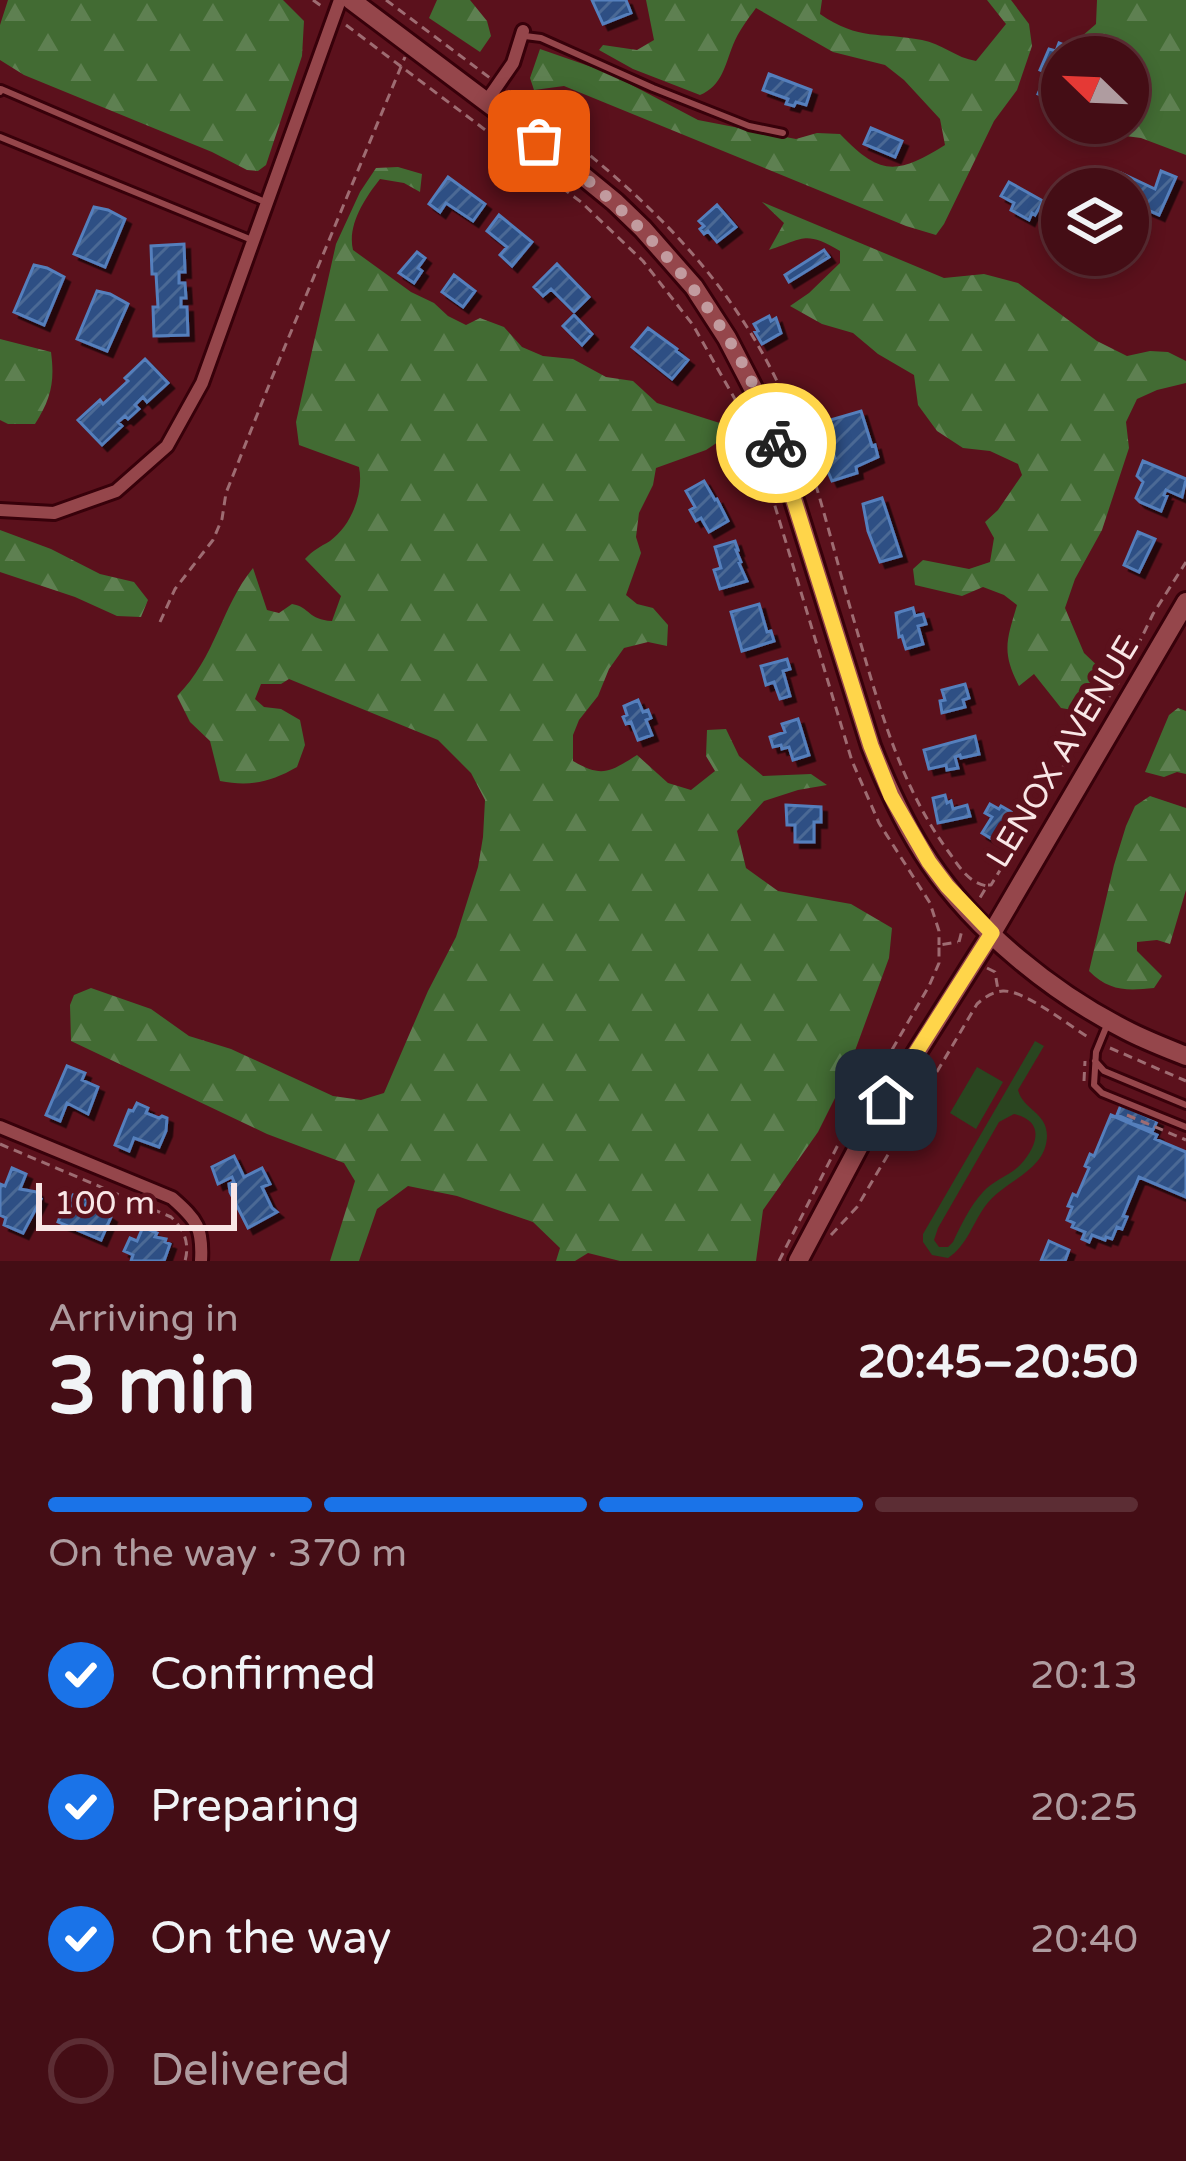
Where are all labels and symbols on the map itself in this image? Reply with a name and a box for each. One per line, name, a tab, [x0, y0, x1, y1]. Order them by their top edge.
north arrow	[1041, 36, 1149, 144]
pin	[488, 90, 590, 192]
courier	[716, 383, 836, 503]
street label: LENOX AVENUE	[979, 629, 1147, 875]
pin	[835, 1049, 937, 1151]
scale bar	[36, 1177, 237, 1230]

